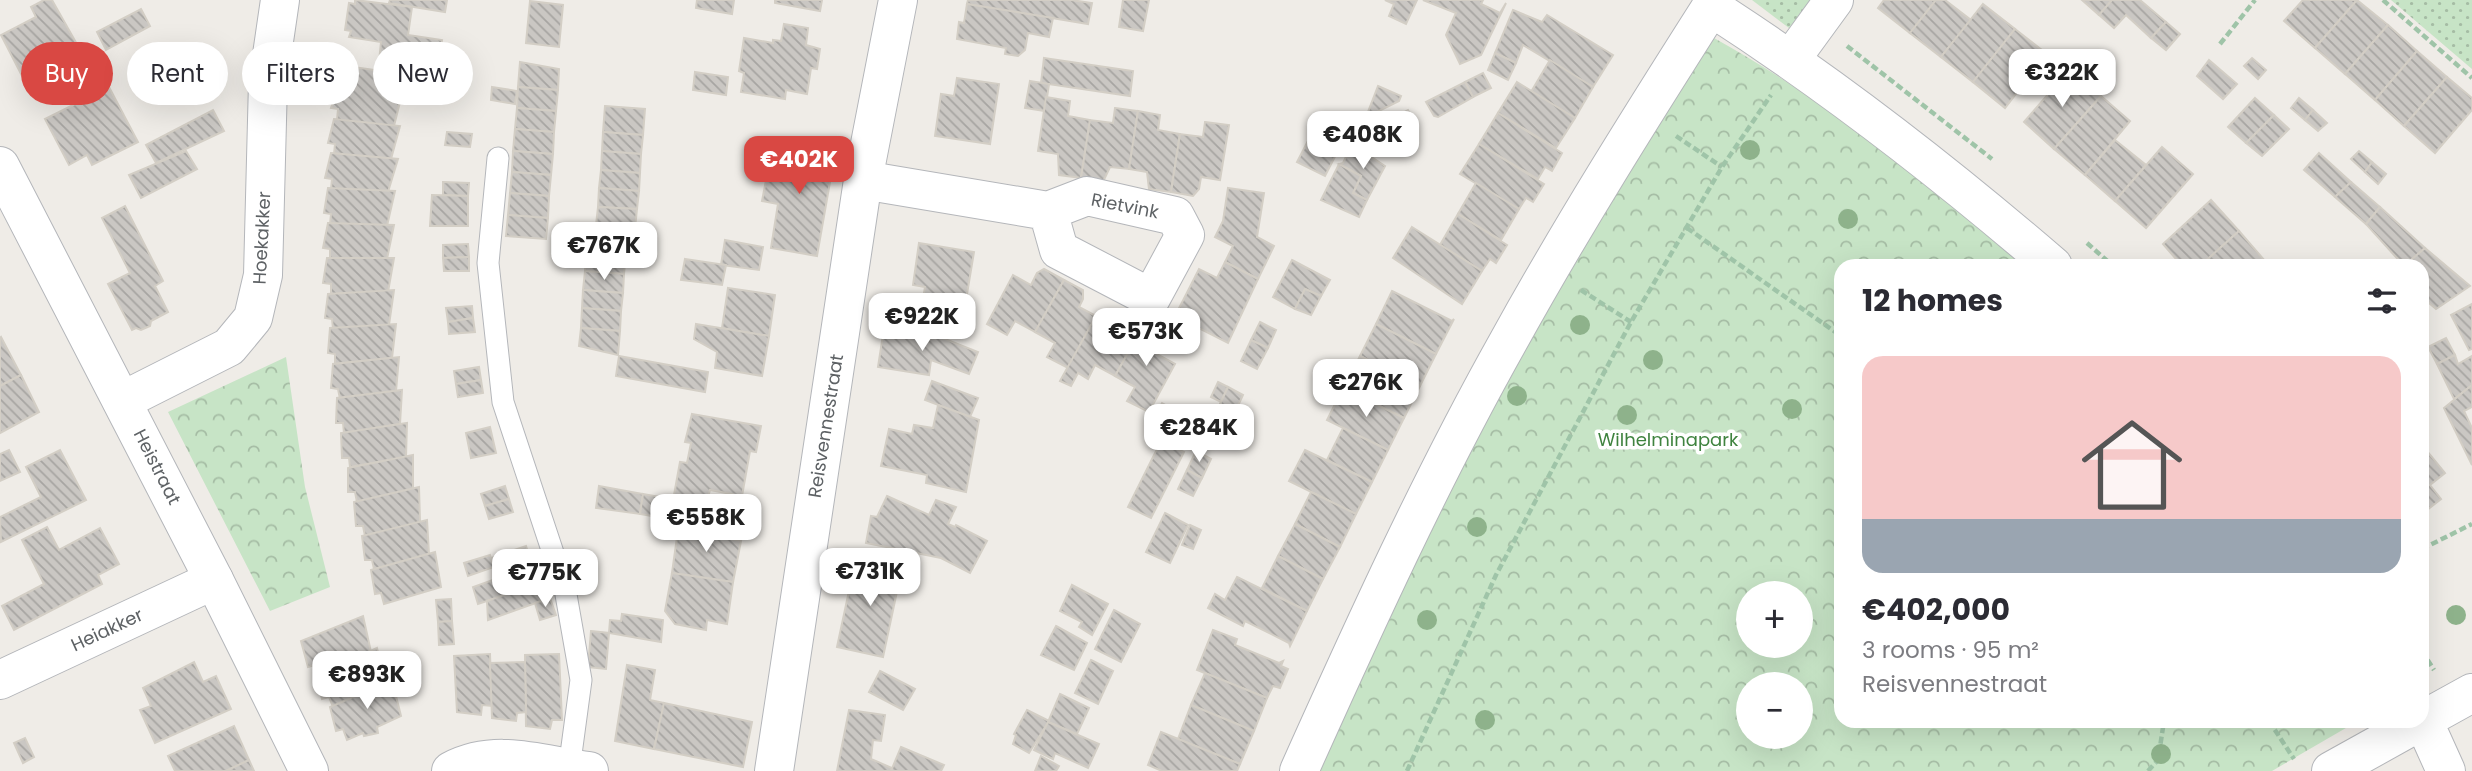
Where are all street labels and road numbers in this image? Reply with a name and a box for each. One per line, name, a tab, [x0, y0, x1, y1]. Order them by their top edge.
street label: Rietvink	[1089, 187, 1162, 224]
street label: Hoekakker	[247, 191, 276, 285]
street label: Reisvennestraat	[802, 352, 849, 499]
street label: Heistraat	[128, 425, 187, 509]
street label: Heiakker	[67, 602, 147, 657]

